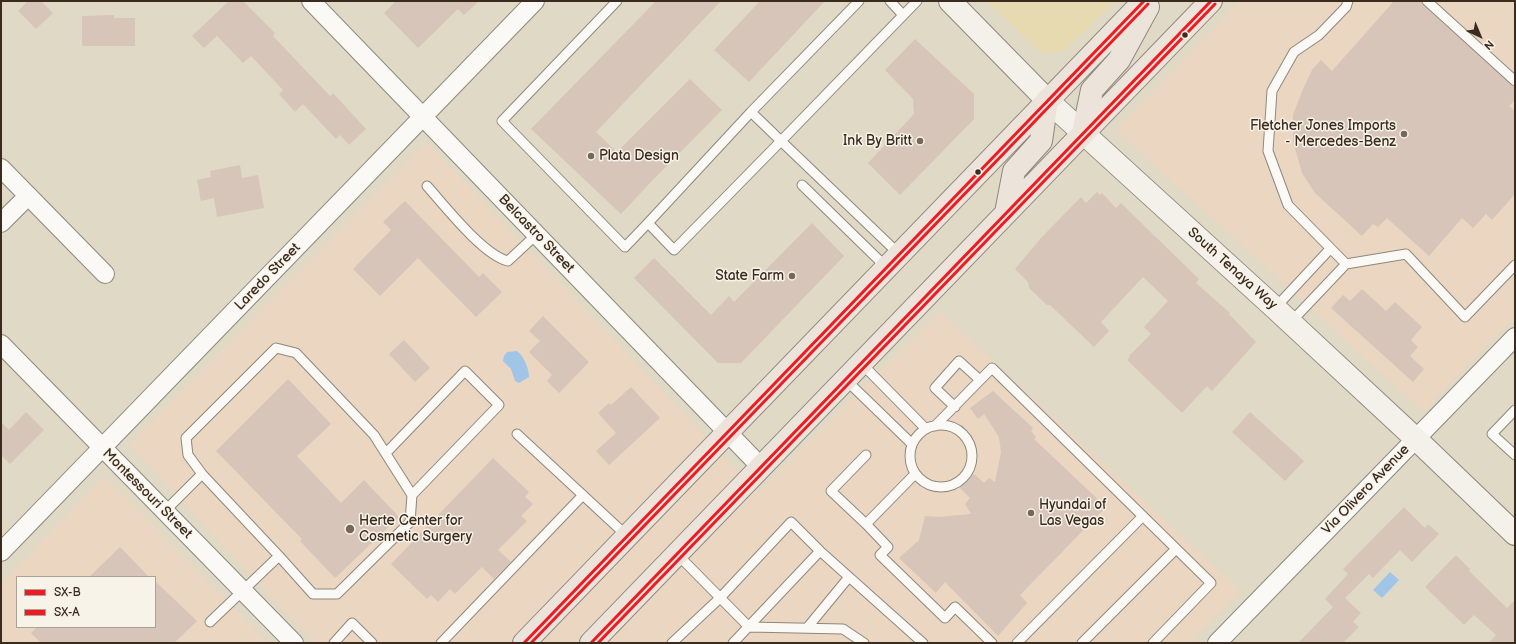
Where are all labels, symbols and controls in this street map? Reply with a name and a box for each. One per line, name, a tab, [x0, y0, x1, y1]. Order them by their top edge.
north arrow	[1460, 16, 1500, 56]
unlabelled marker	[1180, 30, 1190, 40]
text: N	[1481, 37, 1496, 53]
place label: Fletcher Jones Imports - Mercedes-Benz	[1250, 118, 1396, 150]
marker: Fletcher Jones Imports - Mercedes-Benz	[1399, 129, 1409, 139]
place label: Ink By Britt	[843, 133, 912, 149]
marker: Ink By Britt	[915, 136, 925, 146]
place label: Plata Design	[599, 148, 679, 164]
marker: Plata Design	[586, 151, 596, 161]
unlabelled marker	[973, 167, 983, 177]
street label: Belcastro Street	[494, 191, 578, 277]
street label: South Tenaya Way	[1184, 224, 1280, 314]
street label: Laredo Street	[232, 240, 304, 314]
place label: State Farm	[715, 268, 784, 284]
marker: State Farm	[787, 271, 797, 281]
street label: Via Olivero Avenue	[1319, 442, 1413, 538]
street label: Montessouri Street	[99, 446, 195, 542]
place label: Hyundai of Las Vegas	[1039, 497, 1106, 530]
marker: Hyundai of Las Vegas	[1026, 508, 1036, 518]
place label: Herte Center for Cosmetic Surgery	[359, 513, 472, 546]
marker: Herte Center for Cosmetic Surgery	[344, 523, 356, 535]
legend	[16, 576, 156, 628]
text: SX-B	[54, 585, 81, 600]
text: SX-A	[54, 605, 80, 620]

